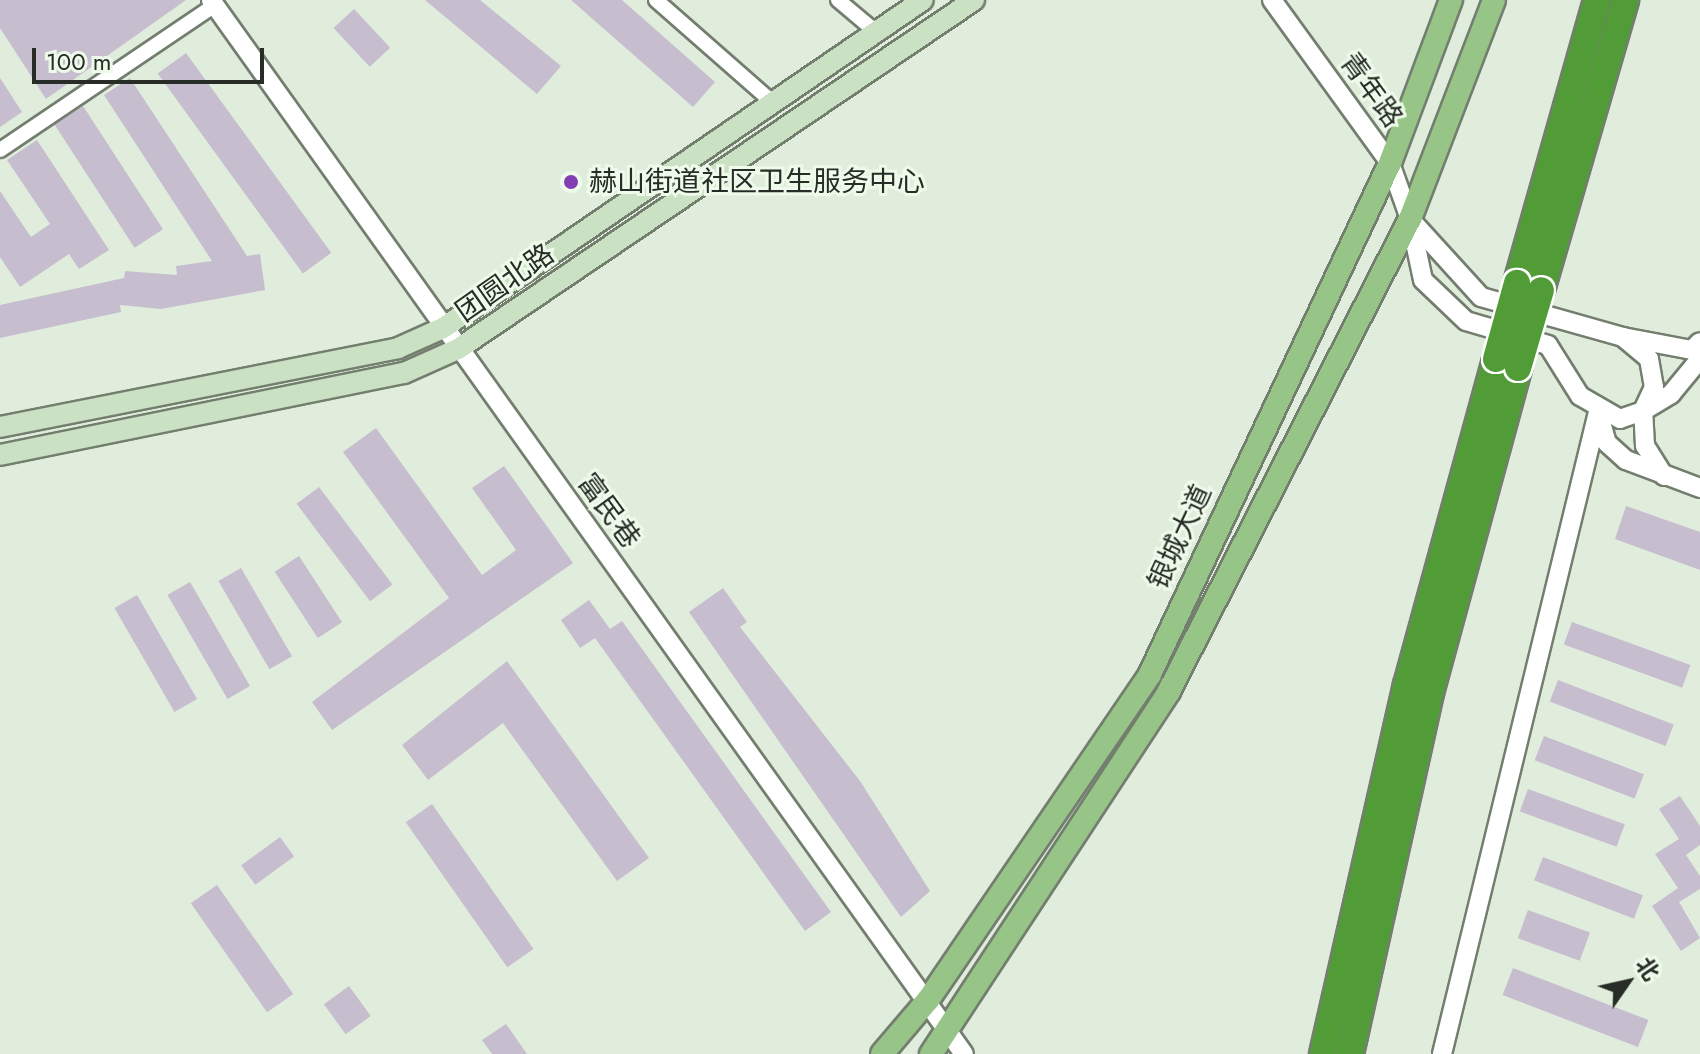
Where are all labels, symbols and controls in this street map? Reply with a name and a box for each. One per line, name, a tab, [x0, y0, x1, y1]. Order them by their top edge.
scale bar	[36, 32, 268, 82]
text: 100 m	[46, 44, 112, 79]
street label: 青年路	[1333, 46, 1409, 134]
place label: 赫山街道社区卫生服务中心	[589, 165, 925, 199]
marker: 赫山街道社区卫生服务中心	[560, 171, 582, 193]
street label: 团圆北路	[449, 237, 561, 329]
street label: 富民巷	[571, 467, 647, 555]
street label: 银城大道	[1141, 479, 1219, 595]
north arrow	[1588, 942, 1668, 1022]
text: 北	[1628, 950, 1667, 987]

